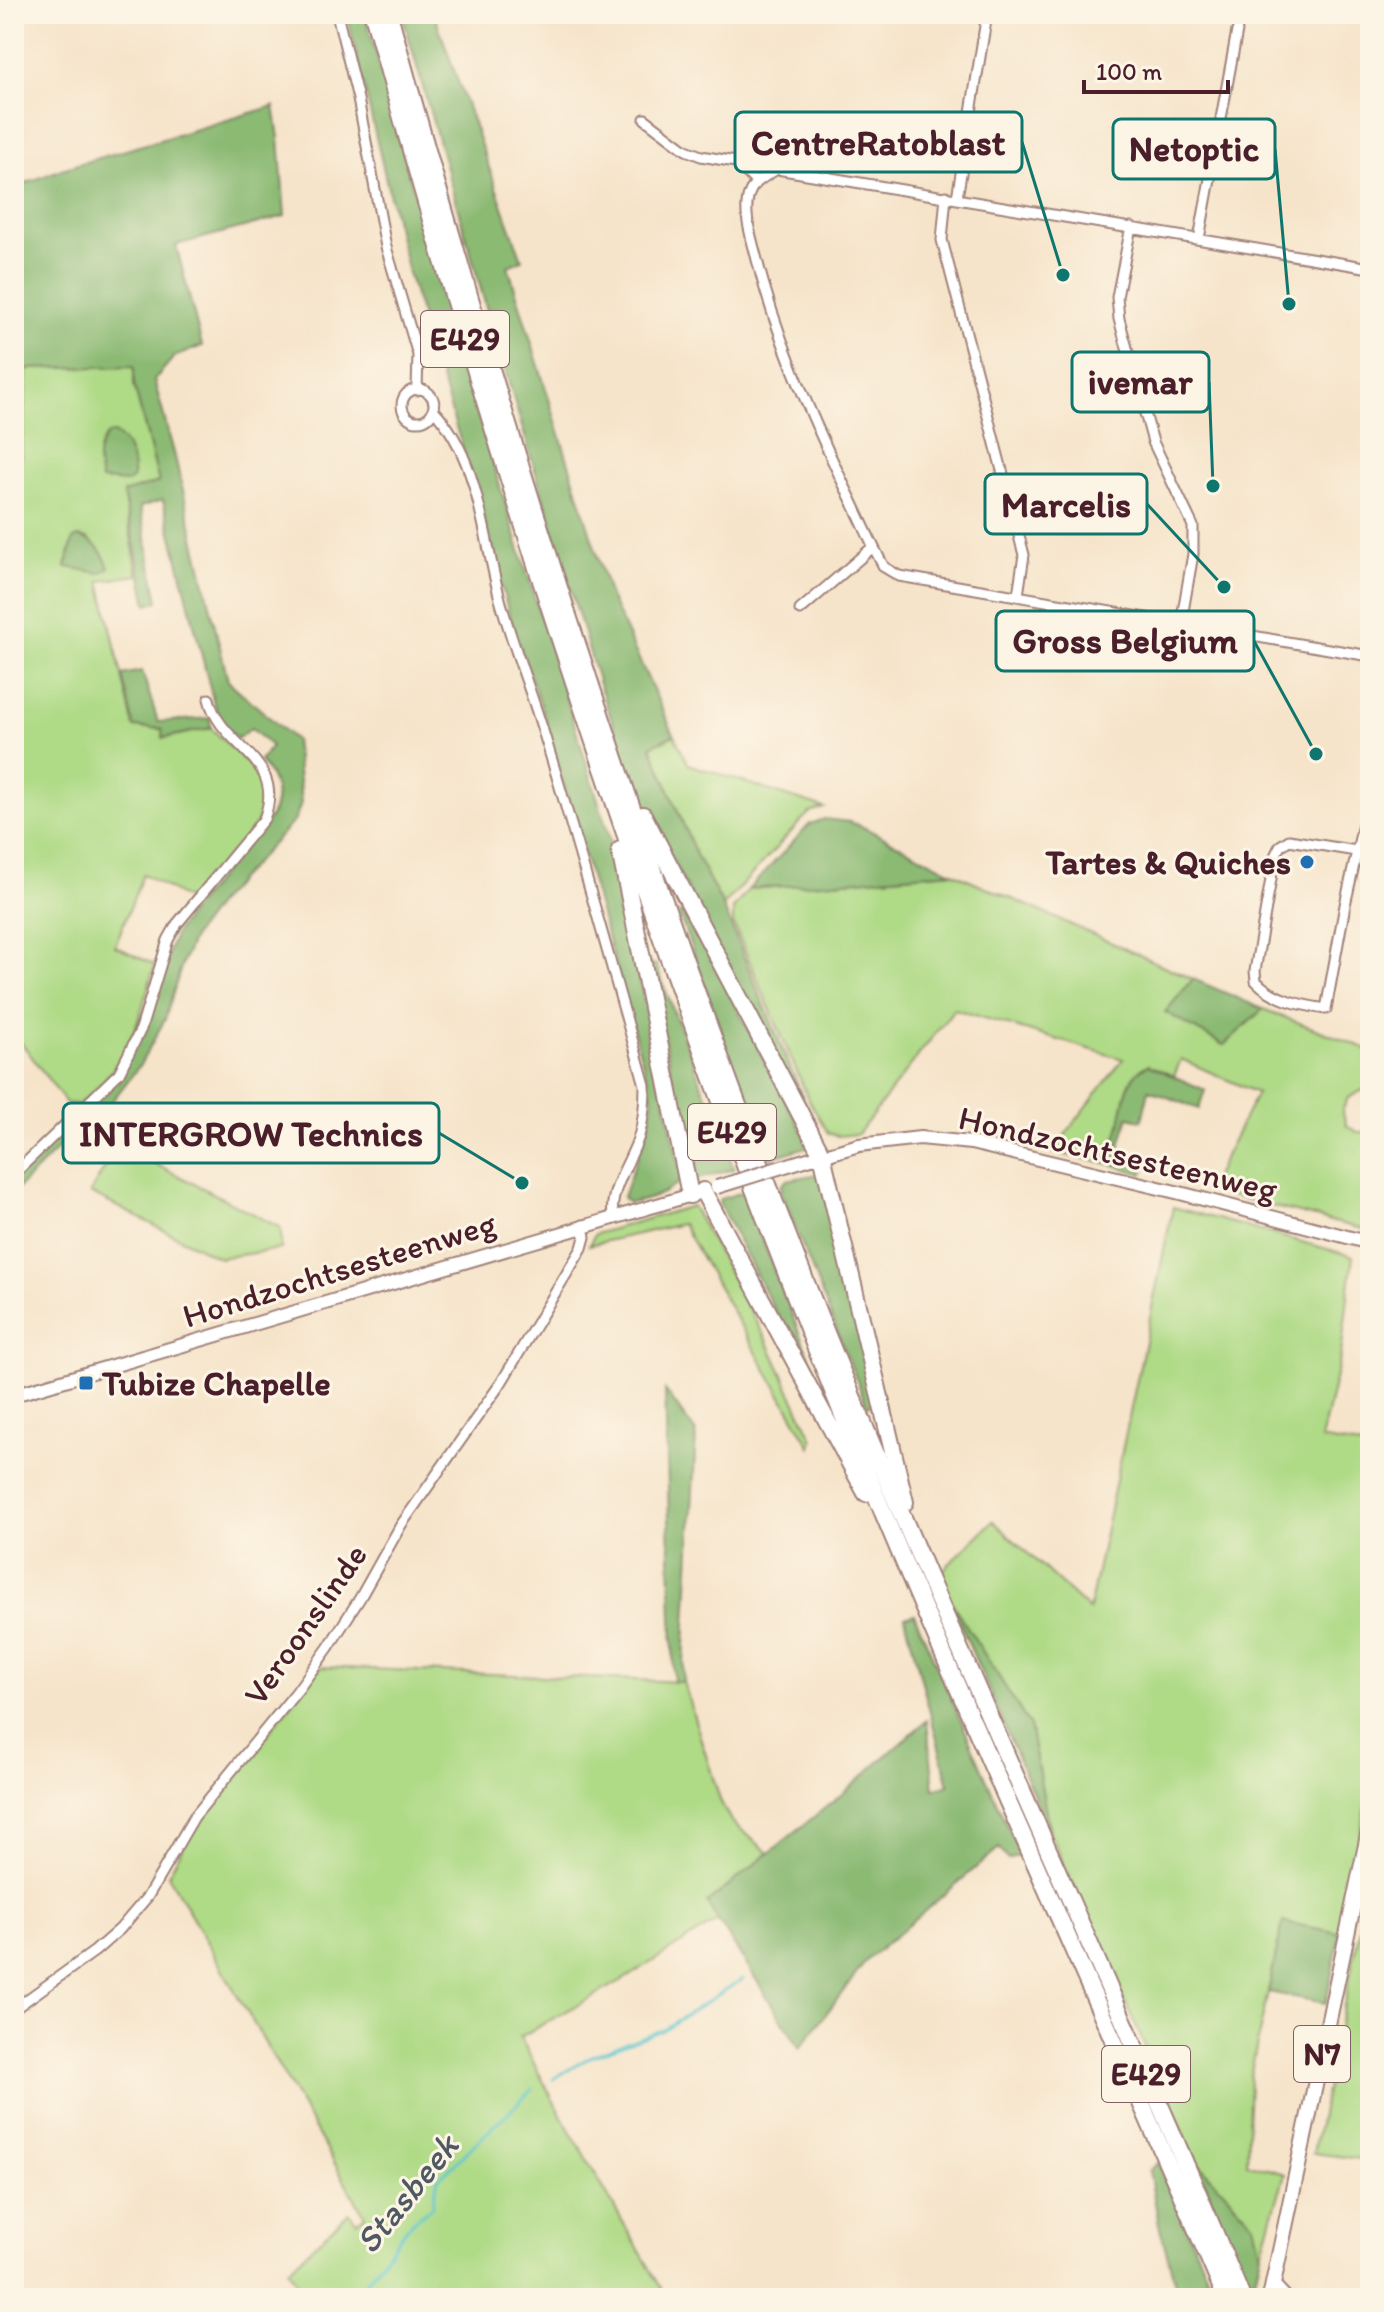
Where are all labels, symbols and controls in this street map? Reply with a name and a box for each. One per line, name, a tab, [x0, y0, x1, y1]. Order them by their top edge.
scale bar	[1084, 44, 1228, 94]
text: 100 m	[1096, 57, 1162, 86]
callout: CentreRatoblast	[735, 112, 1022, 172]
callout: Netoptic	[1113, 119, 1275, 179]
text: CentreRatoblast	[751, 121, 1006, 164]
text: Netoptic	[1129, 127, 1259, 170]
road number: E429	[421, 311, 509, 367]
callout: ivemar	[1072, 352, 1209, 412]
text: ivemar	[1088, 360, 1193, 403]
callout: Marcelis	[985, 474, 1147, 534]
text: Marcelis	[1001, 483, 1131, 526]
callout: Gross Belgium	[996, 611, 1254, 671]
text: Gross Belgium	[1012, 619, 1238, 662]
place label: Tartes & Quiches	[1045, 842, 1291, 883]
marker: Tartes & Quiches	[1298, 853, 1316, 871]
street label: Hondzochtsesteenweg	[955, 1097, 1282, 1210]
callout: INTERGROW Technics	[63, 1103, 439, 1163]
road number: E429	[688, 1104, 776, 1160]
text: INTERGROW Technics	[79, 1112, 423, 1155]
street label: Hondzochtsesteenweg	[178, 1202, 501, 1337]
place label: Tubize Chapelle	[101, 1363, 331, 1404]
marker: Tubize Chapelle	[77, 1374, 95, 1392]
street label: Veroonslinde	[235, 1536, 376, 1713]
road number: N7	[1294, 2026, 1350, 2082]
road number: E429	[1102, 2046, 1190, 2102]
water label: Stasbeek	[345, 2123, 469, 2261]

